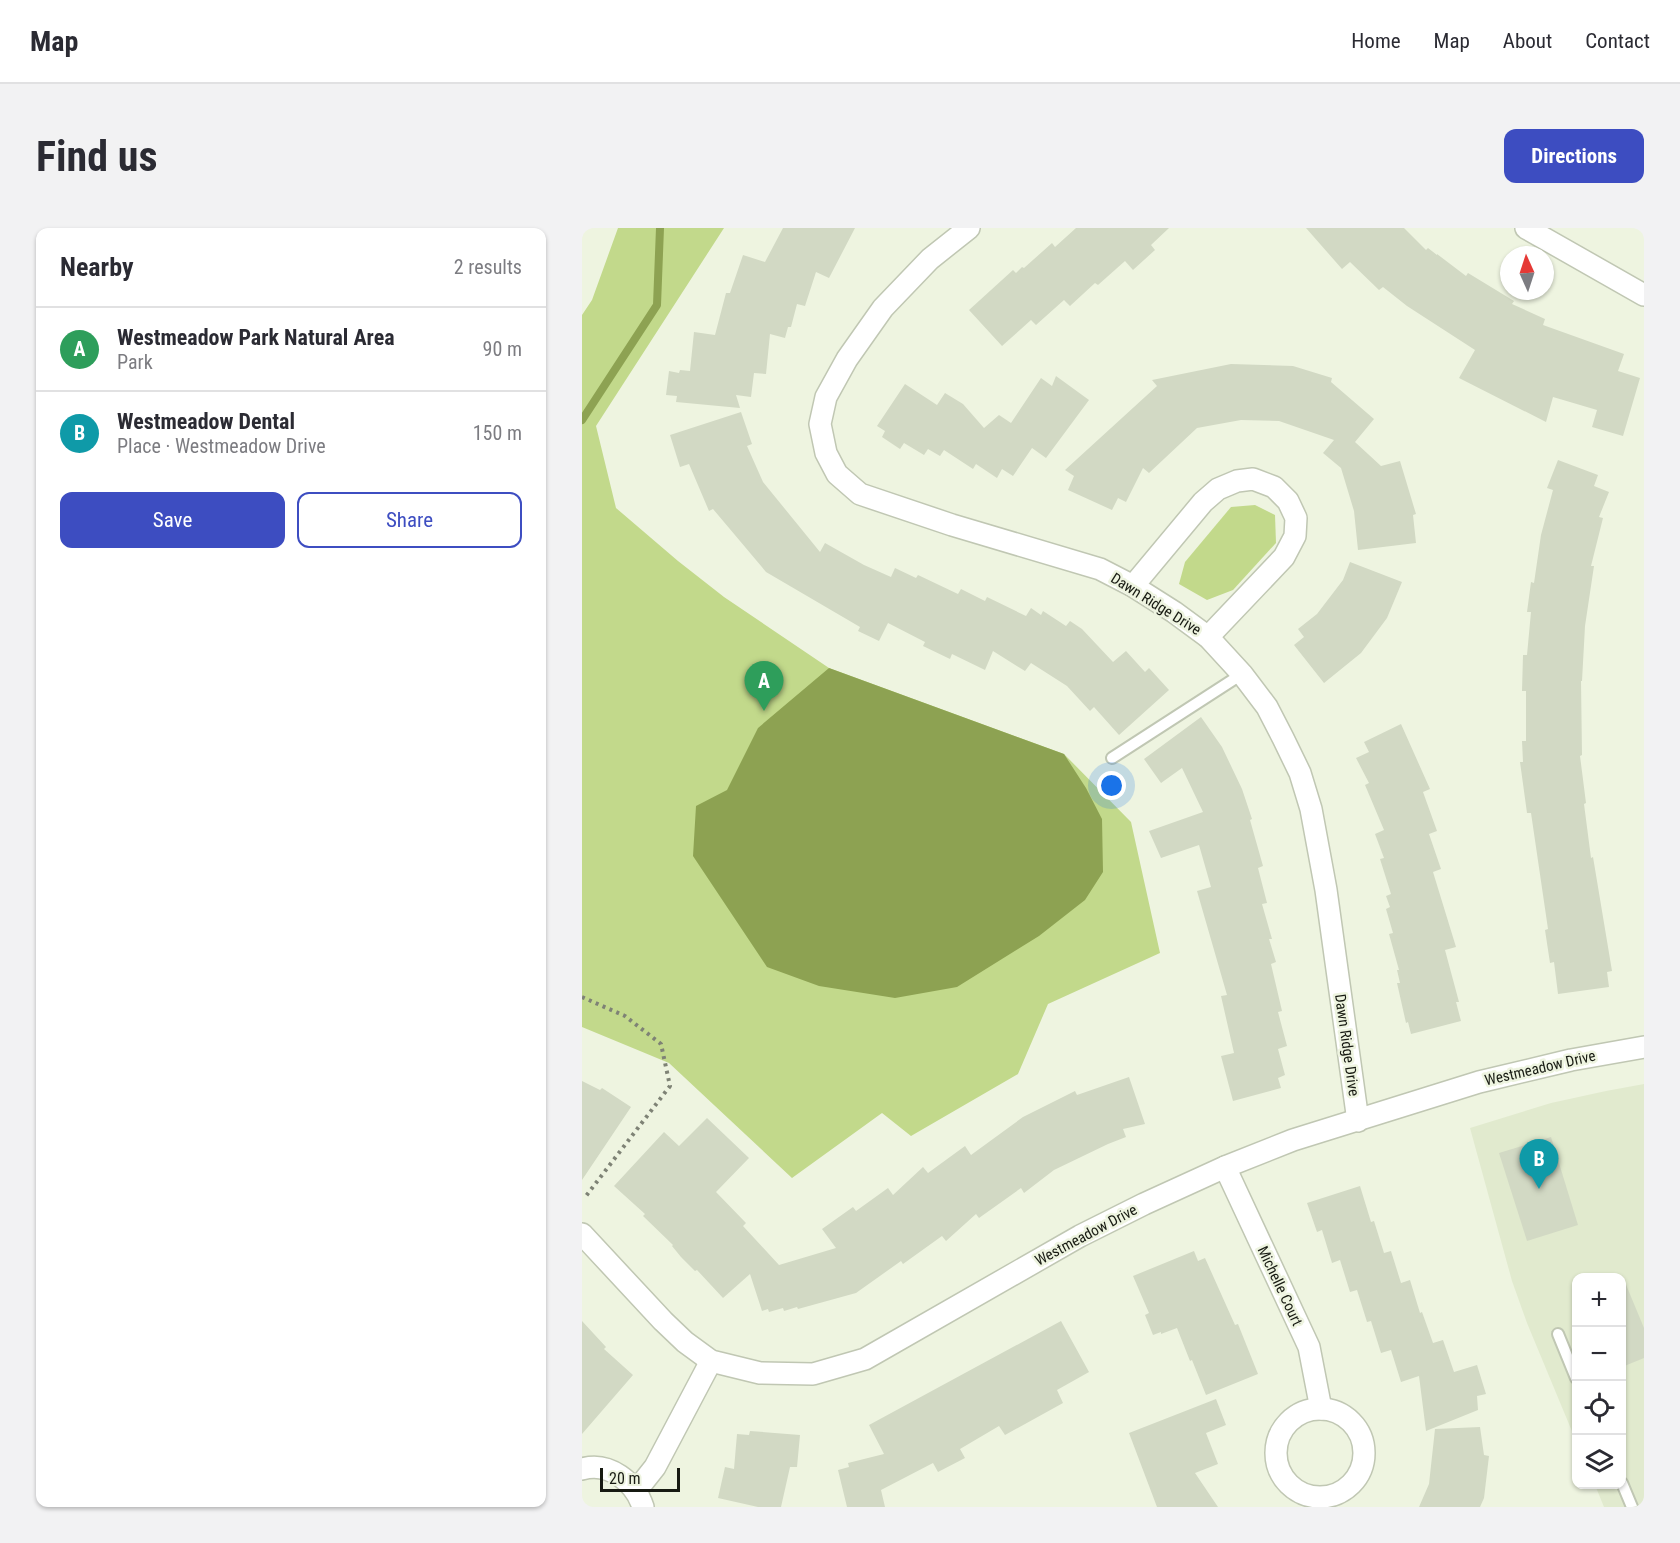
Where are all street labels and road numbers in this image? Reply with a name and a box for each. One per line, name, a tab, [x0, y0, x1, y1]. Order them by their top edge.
street label: Dawn Ridge Drive	[1108, 569, 1204, 639]
street label: Dawn Ridge Drive	[1331, 993, 1363, 1097]
street label: Westmeadow Drive	[1483, 1047, 1597, 1089]
street label: Westmeadow Drive	[1032, 1201, 1140, 1269]
street label: Michelle Court	[1254, 1243, 1306, 1329]

